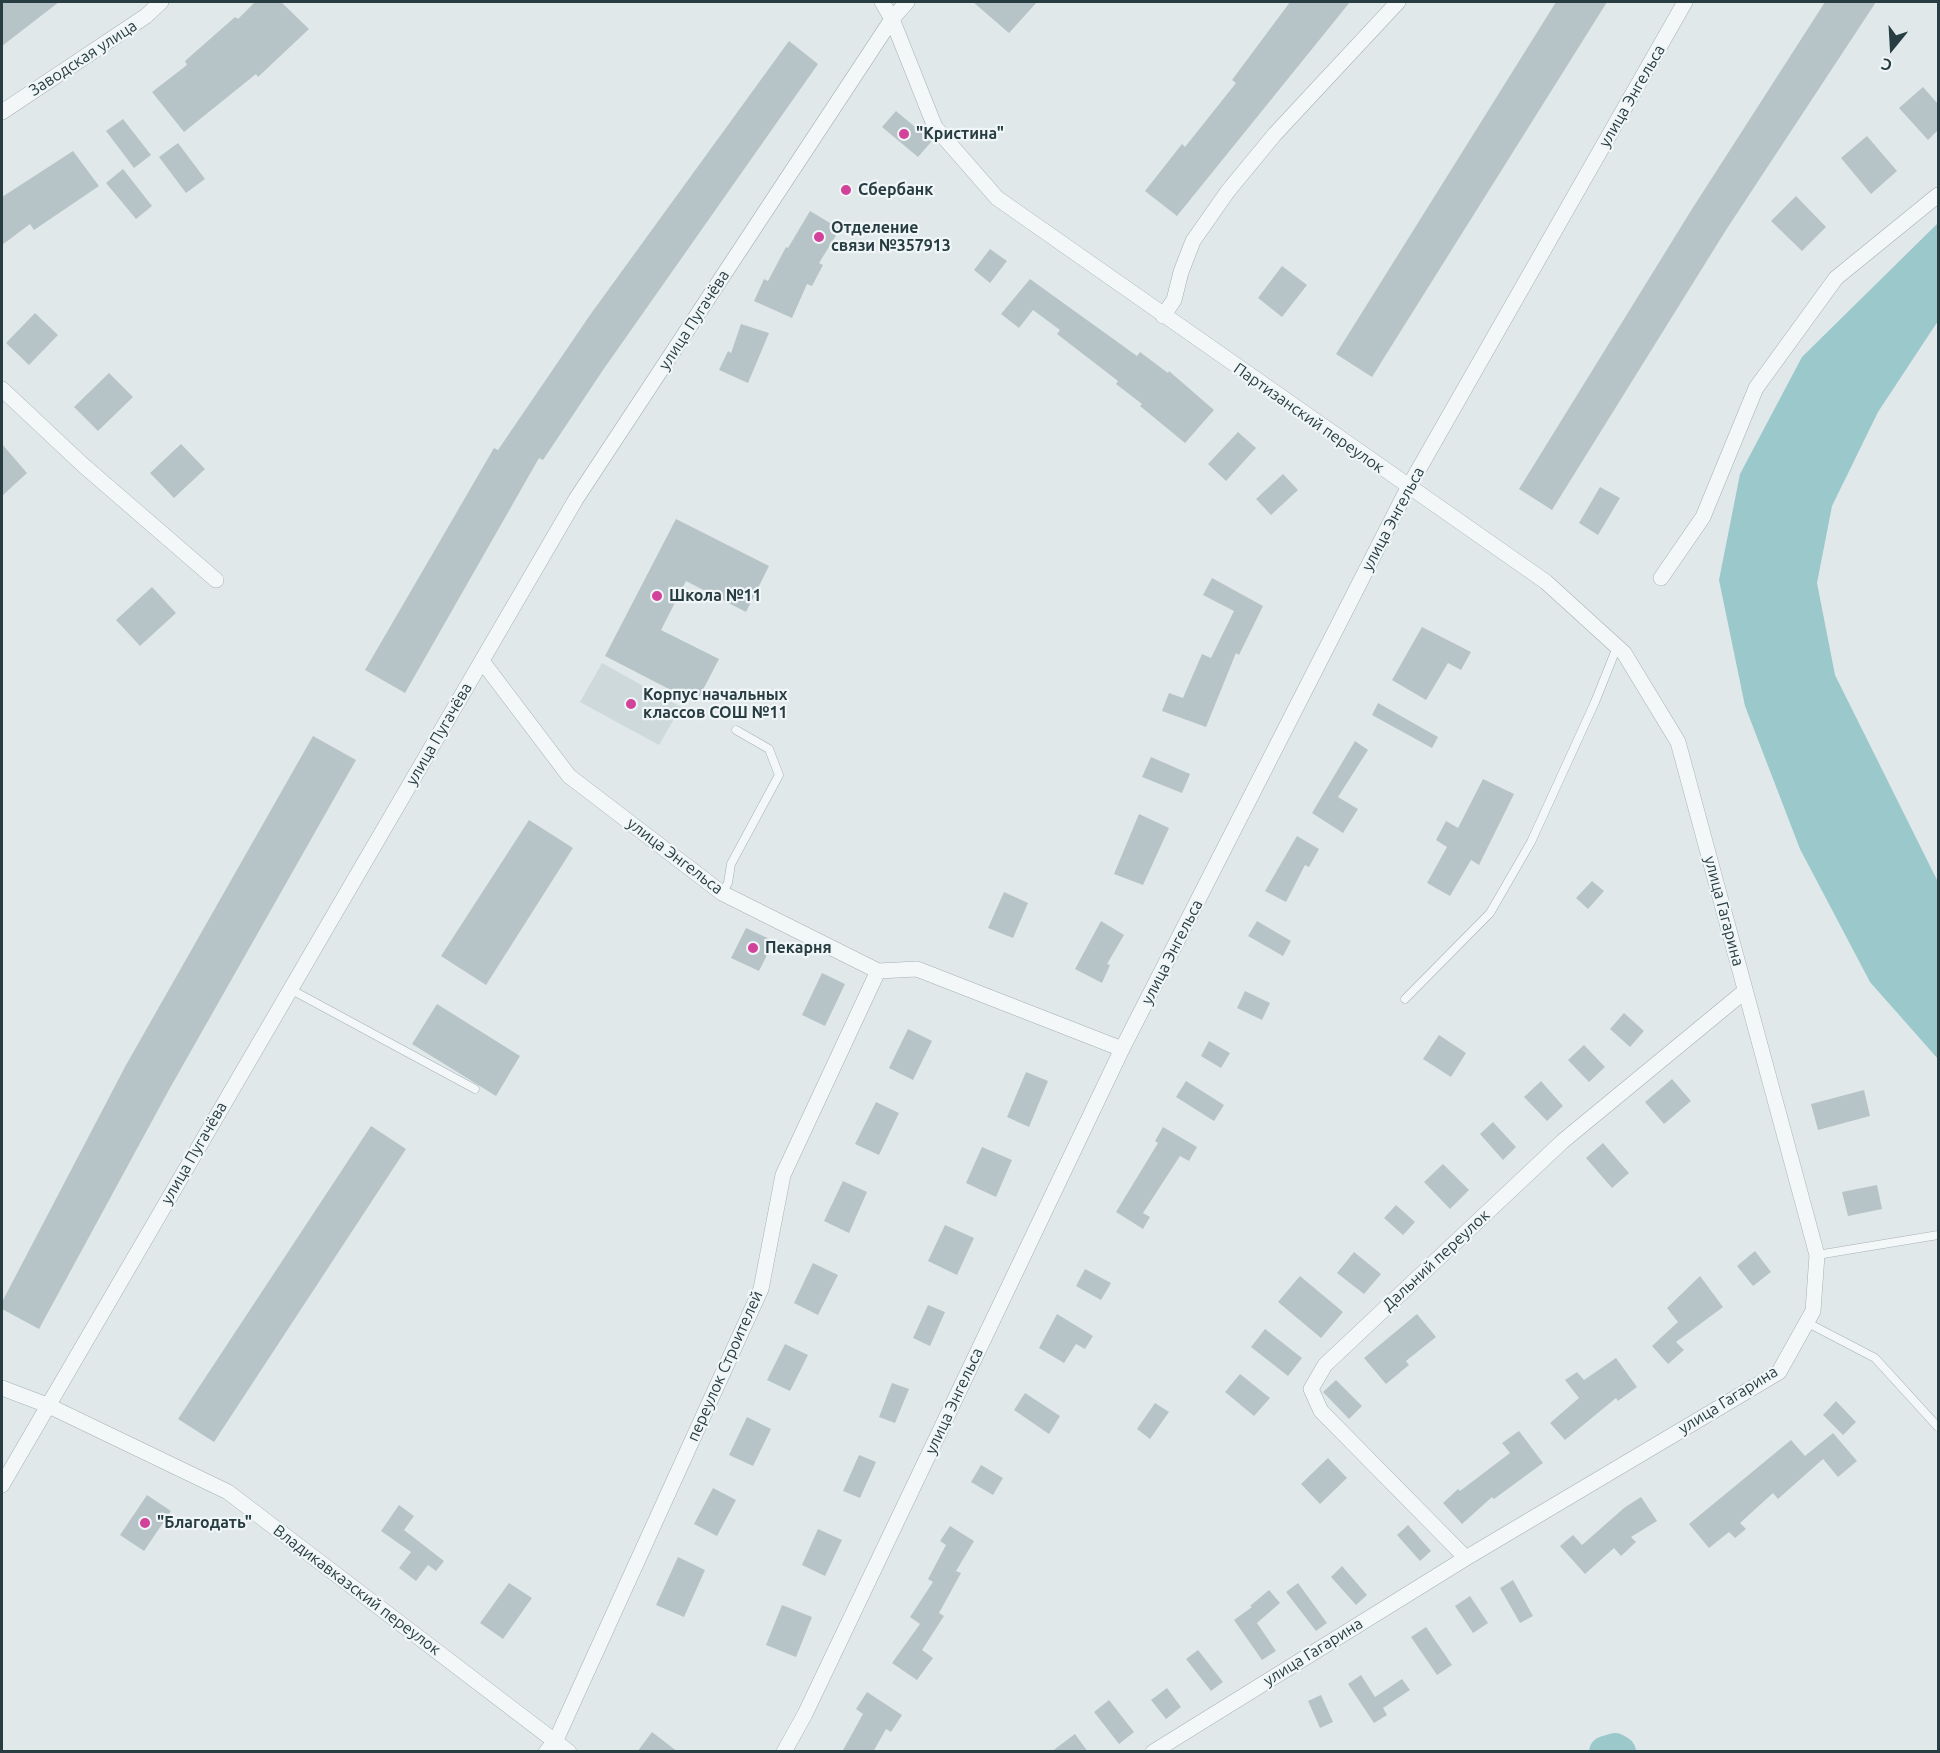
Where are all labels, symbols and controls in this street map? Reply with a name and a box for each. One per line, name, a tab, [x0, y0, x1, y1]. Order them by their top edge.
street label: Заводская улица	[25, 16, 141, 100]
north arrow	[1862, 18, 1922, 78]
street label: улица Энгельса	[1595, 41, 1669, 151]
text: С	[1879, 55, 1894, 75]
place label: "Кристина"	[916, 124, 1004, 144]
marker: "Кристина"	[897, 127, 911, 141]
place label: Сбербанк	[858, 180, 933, 200]
marker: Сбербанк	[839, 183, 853, 197]
place label: Отделение связи №357913	[831, 218, 951, 256]
marker: Отделение связи №357913	[812, 230, 826, 244]
street label: улица Пугачёва	[655, 266, 733, 374]
street label: Партизанский переулок	[1230, 359, 1388, 477]
street label: улица Энгельса	[1357, 464, 1429, 574]
place label: Школа №11	[669, 586, 762, 606]
marker: Школа №11	[650, 589, 664, 603]
street label: улица Пугачёва	[402, 679, 476, 789]
place label: Корпус начальных классов СОШ №11	[643, 685, 787, 723]
marker: Корпус начальных классов СОШ №11	[624, 697, 638, 711]
street label: улица Энгельса	[623, 814, 727, 898]
street label: улица Гагарина	[1700, 854, 1748, 968]
street label: улица Энгельса	[1137, 896, 1207, 1008]
place label: Пекарня	[765, 938, 832, 958]
marker: Пекарня	[746, 941, 760, 955]
street label: улица Пугачёва	[157, 1098, 231, 1208]
street label: Дальний переулок	[1378, 1205, 1494, 1315]
street label: переулок Строителей	[683, 1288, 767, 1444]
street label: улица Энгельса	[921, 1345, 987, 1457]
street label: улица Гагарина	[1675, 1362, 1781, 1438]
place label: "Благодать"	[157, 1513, 252, 1533]
marker: "Благодать"	[138, 1516, 152, 1530]
street label: Владикавказский переулок	[269, 1521, 445, 1659]
street label: улица Гагарина	[1260, 1614, 1366, 1690]

